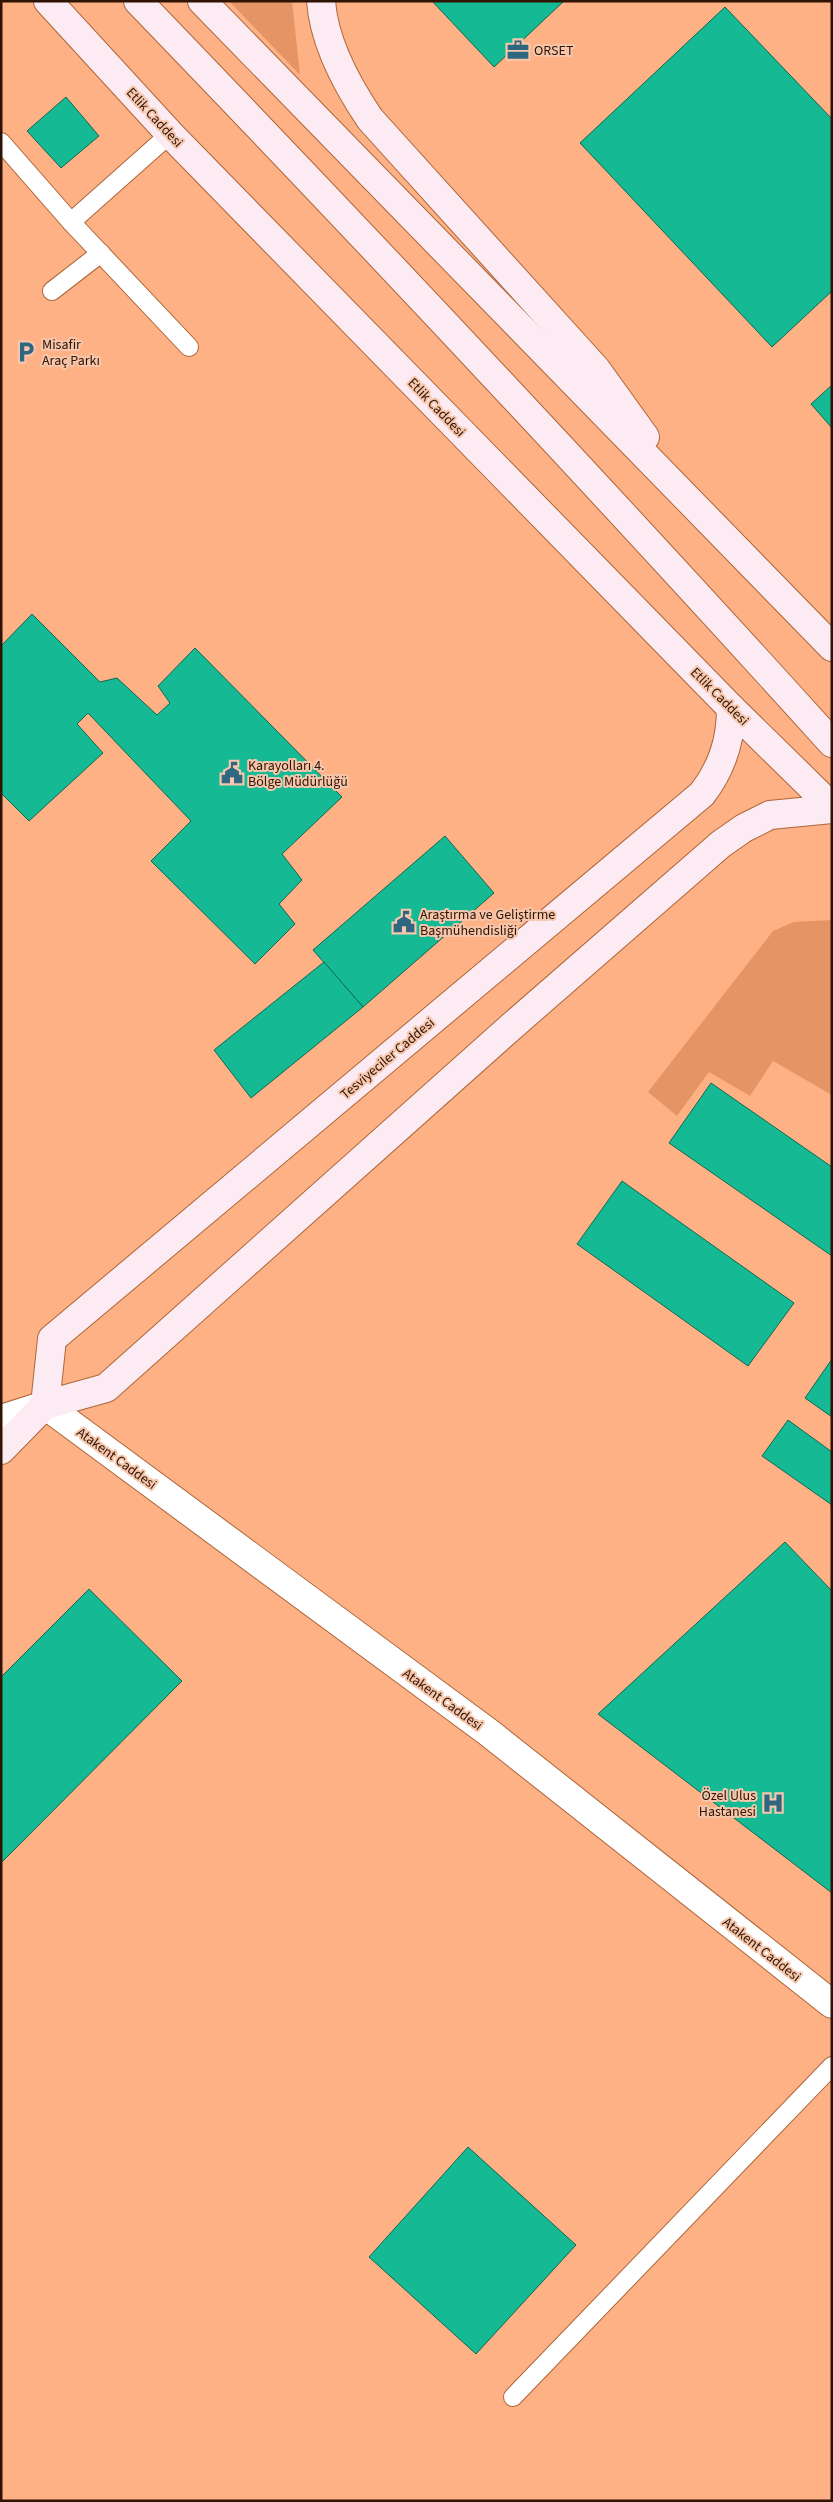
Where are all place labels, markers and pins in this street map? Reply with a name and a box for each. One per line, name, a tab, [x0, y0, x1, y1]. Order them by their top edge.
office icon: ORSET	[505, 37, 531, 63]
place label: ORSET	[534, 41, 574, 61]
place label: Misafir Araç Parkı	[42, 335, 100, 371]
parking icon: Misafir Araç Parkı	[13, 339, 39, 365]
place label: Karayolları 4. Bölge Müdürlüğü	[248, 756, 348, 792]
public building icon: Karayolları 4. Bölge Müdürlüğü	[219, 760, 245, 786]
place label: Araştırma ve Geliştirme Başmühendisliği	[420, 905, 555, 941]
public building icon: Araştırma ve Geliştirme Başmühendisliği	[391, 909, 417, 935]
place label: Özel Ulus Hastanesi	[699, 1786, 756, 1822]
hospital icon: Özel Ulus Hastanesi	[760, 1790, 786, 1816]

